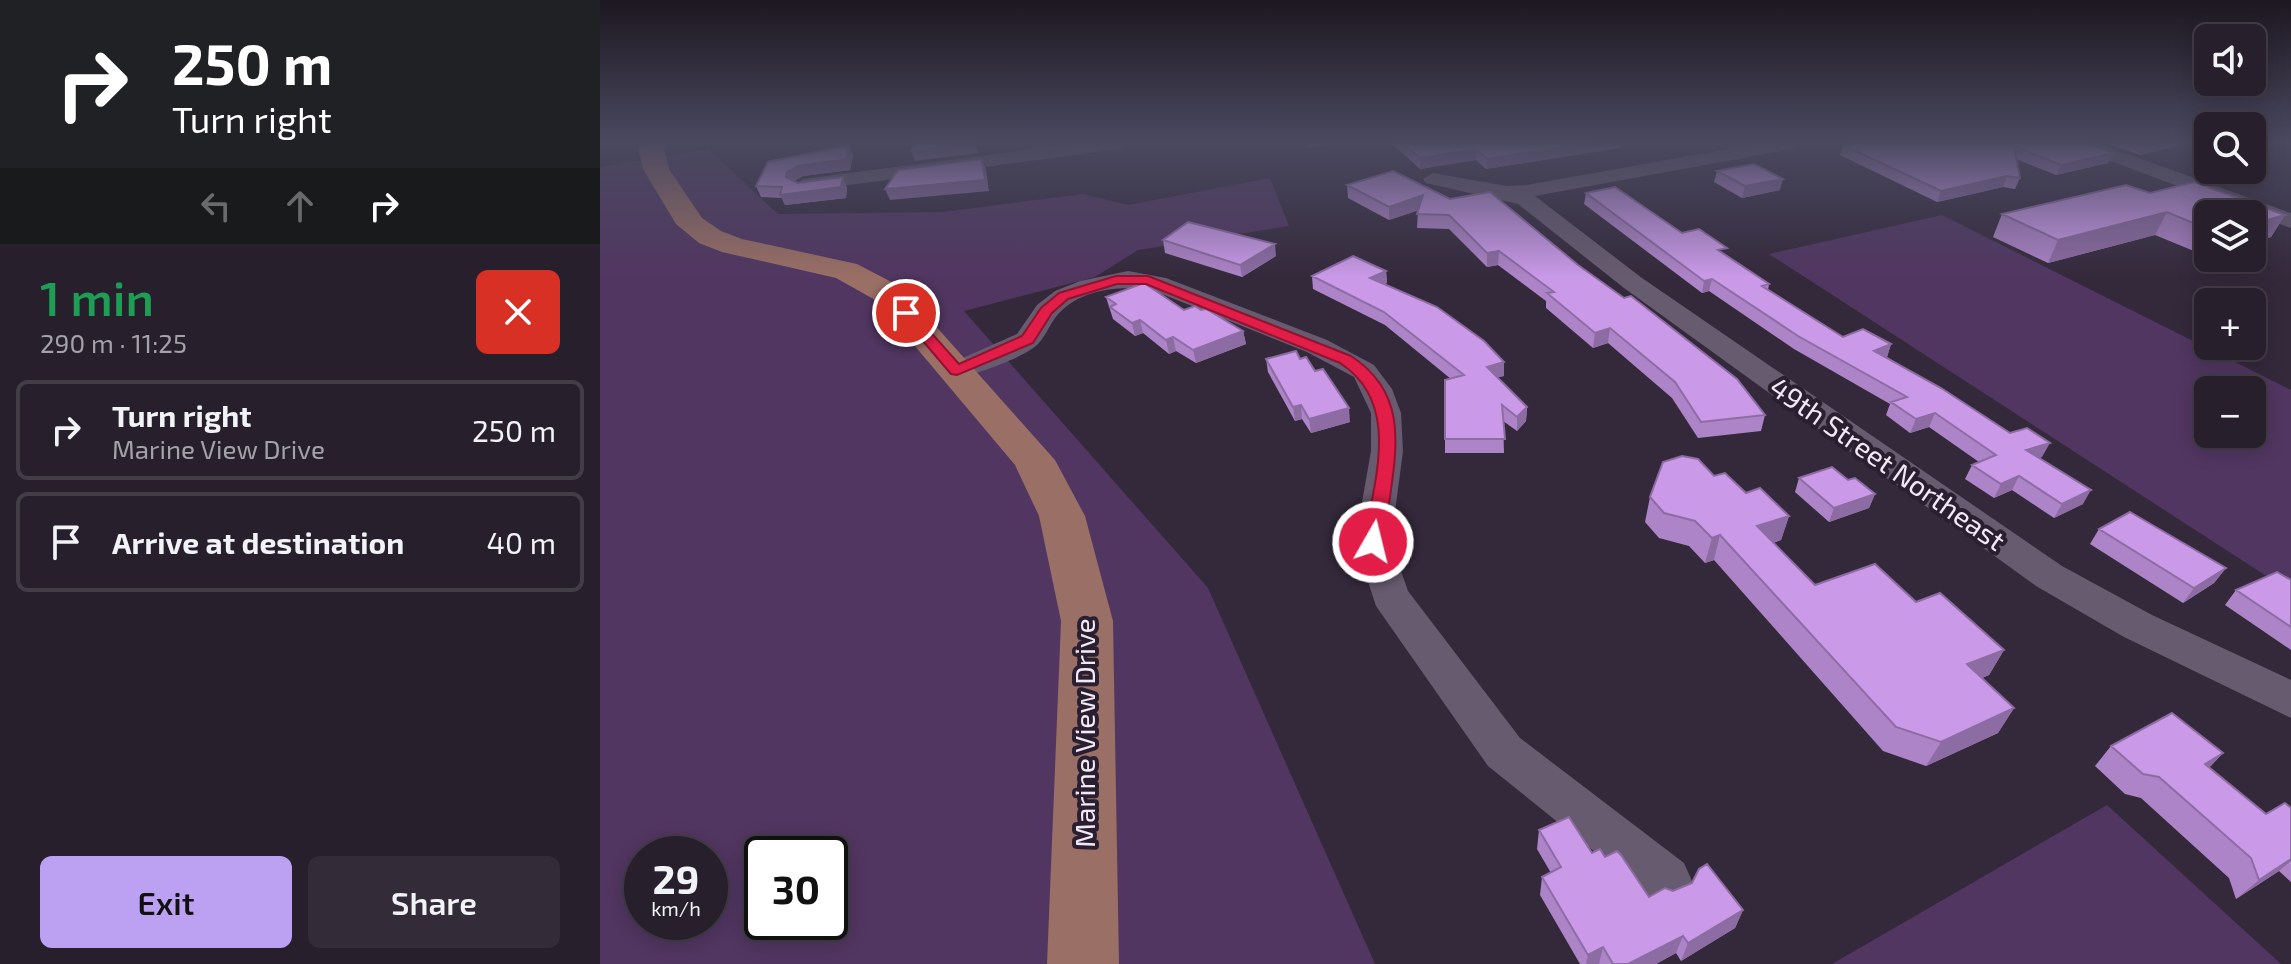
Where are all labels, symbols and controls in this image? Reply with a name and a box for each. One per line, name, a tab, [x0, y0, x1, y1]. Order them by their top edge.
map controls	[2194, 24, 2266, 448]
button: sound	[2194, 24, 2266, 96]
text: 250 m	[172, 29, 332, 96]
icon: right	[40, 32, 144, 136]
text: Turn right	[172, 97, 332, 140]
button: search	[2194, 112, 2266, 184]
icon: left	[194, 184, 238, 228]
icon: ahead	[278, 184, 322, 228]
icon: right	[362, 184, 406, 228]
button: layers	[2194, 200, 2266, 272]
text: 1 min	[40, 268, 154, 326]
button: close	[476, 270, 560, 354]
pin	[872, 279, 940, 347]
button: +	[2194, 288, 2266, 360]
icon: arrive	[884, 291, 928, 335]
text: 290 m · 11:25	[40, 327, 187, 358]
street label: 49th Street Northeast	[1764, 369, 2012, 557]
button: −	[2194, 376, 2266, 448]
text: Turn right	[112, 397, 252, 433]
icon: right	[44, 408, 88, 452]
text: 250 m	[472, 412, 556, 448]
text: Marine View Drive	[112, 433, 325, 464]
position arrow	[1331, 500, 1415, 584]
icon: arrive	[44, 520, 88, 564]
text: Arrive at destination	[112, 524, 404, 560]
text: 40 m	[486, 524, 556, 560]
street label: Marine View Drive	[1067, 618, 1101, 848]
speed limit sign: 30	[744, 836, 848, 940]
text: 29	[653, 854, 699, 902]
button: Exit	[40, 856, 292, 948]
button: Share	[308, 856, 560, 948]
text: km/h	[651, 896, 701, 920]

